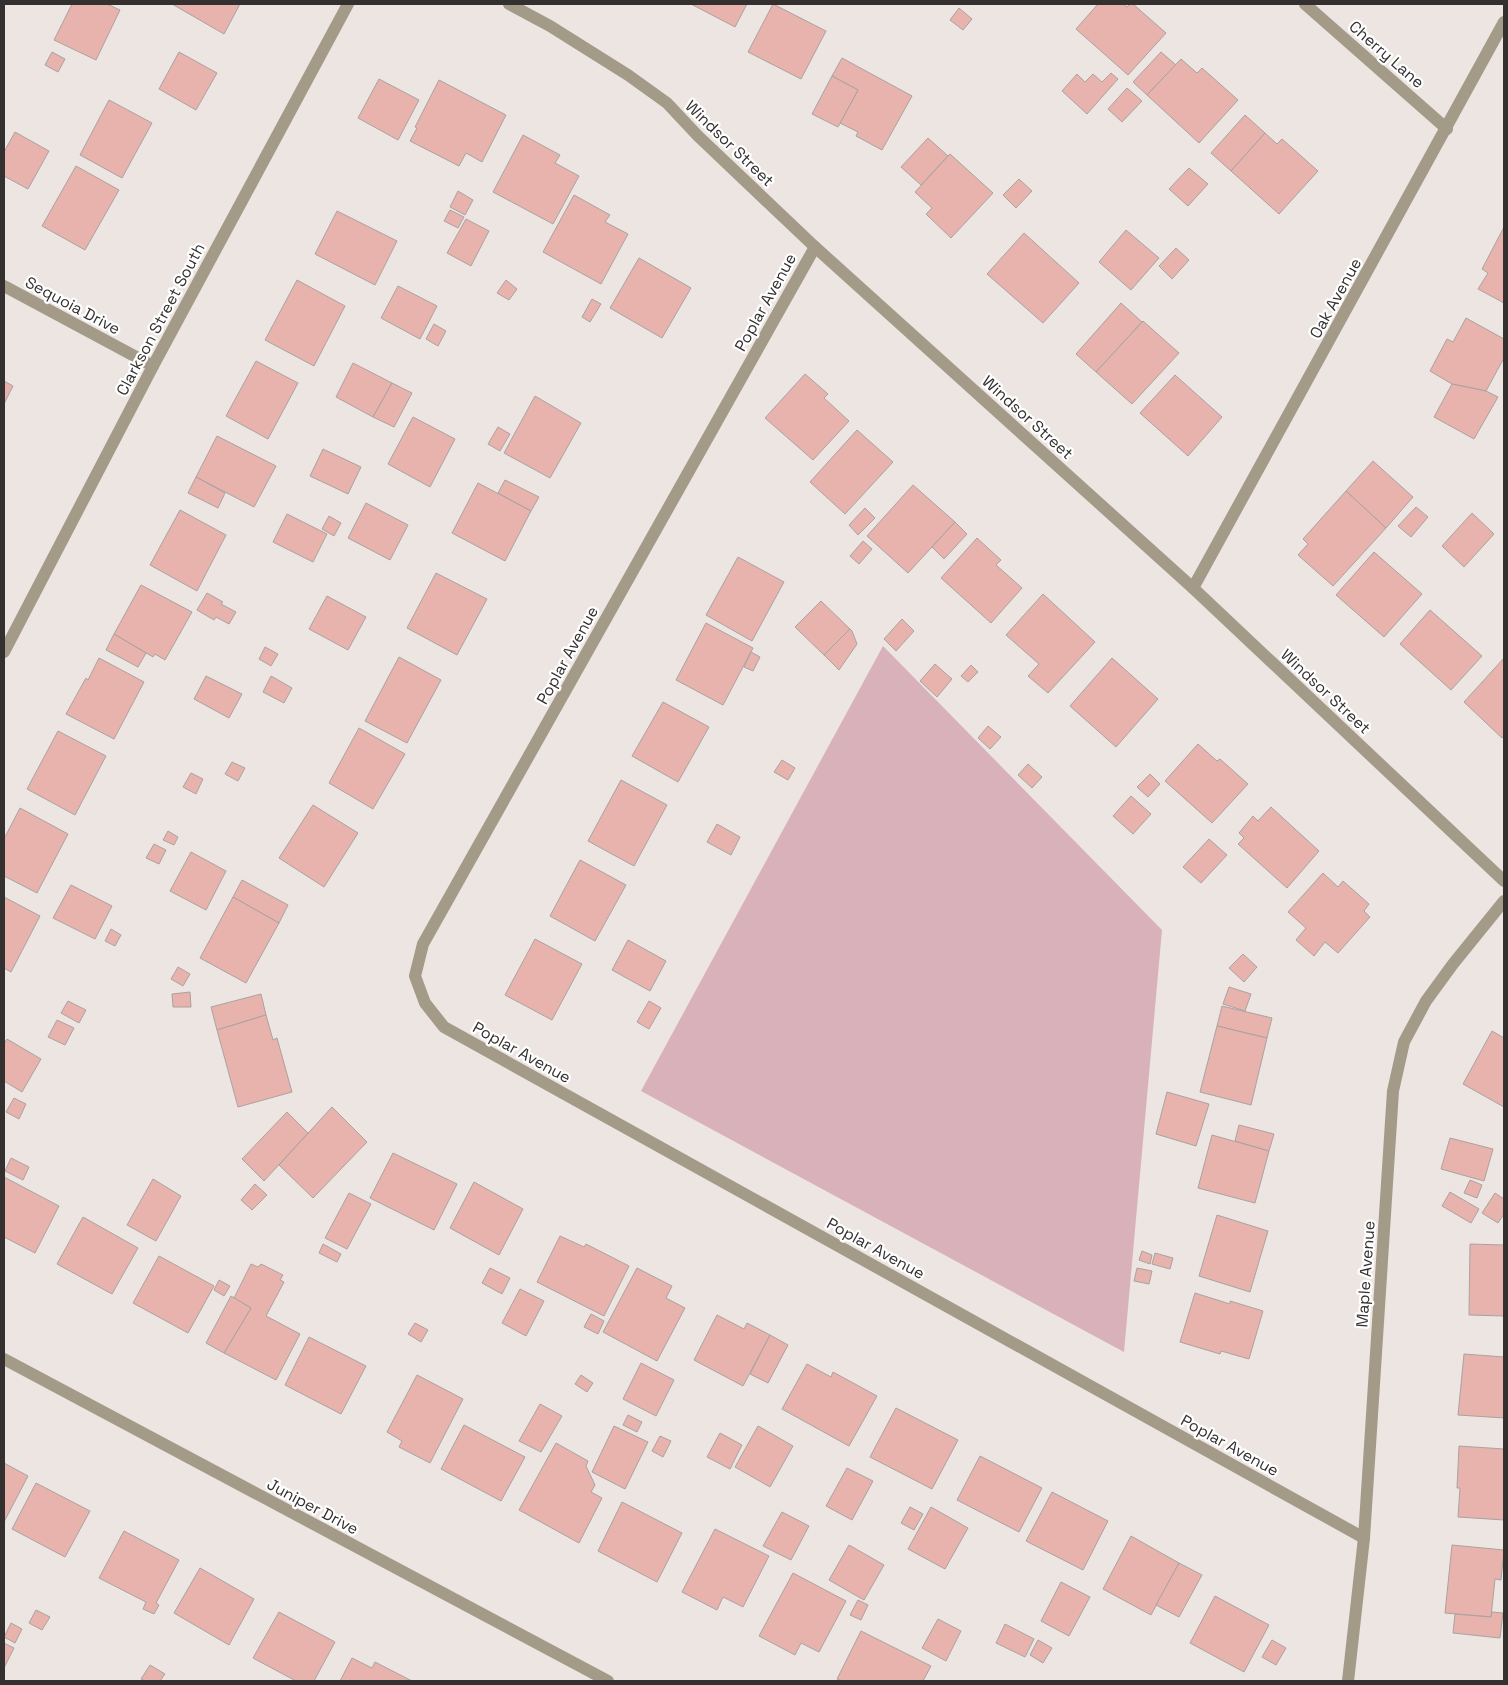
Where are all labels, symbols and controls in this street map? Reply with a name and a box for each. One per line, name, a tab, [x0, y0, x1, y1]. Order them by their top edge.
street label: Cherry Lane	[1345, 16, 1429, 93]
street label: Windsor Street	[681, 96, 778, 191]
street label: Clarkson Street South	[111, 239, 210, 399]
street label: Poplar Avenue	[730, 249, 801, 355]
street label: Oak Avenue	[1305, 254, 1366, 342]
street label: Sequoia Drive	[22, 272, 124, 339]
street label: Windsor Street	[978, 371, 1078, 464]
street label: Poplar Avenue	[532, 602, 603, 708]
street label: Windsor Street	[1276, 644, 1375, 738]
street label: Poplar Avenue	[469, 1017, 575, 1088]
street label: Poplar Avenue	[823, 1213, 929, 1284]
street label: Maple Avenue	[1351, 1220, 1380, 1328]
street label: Poplar Avenue	[1177, 1410, 1283, 1481]
street label: Juniper Drive	[263, 1473, 362, 1539]

